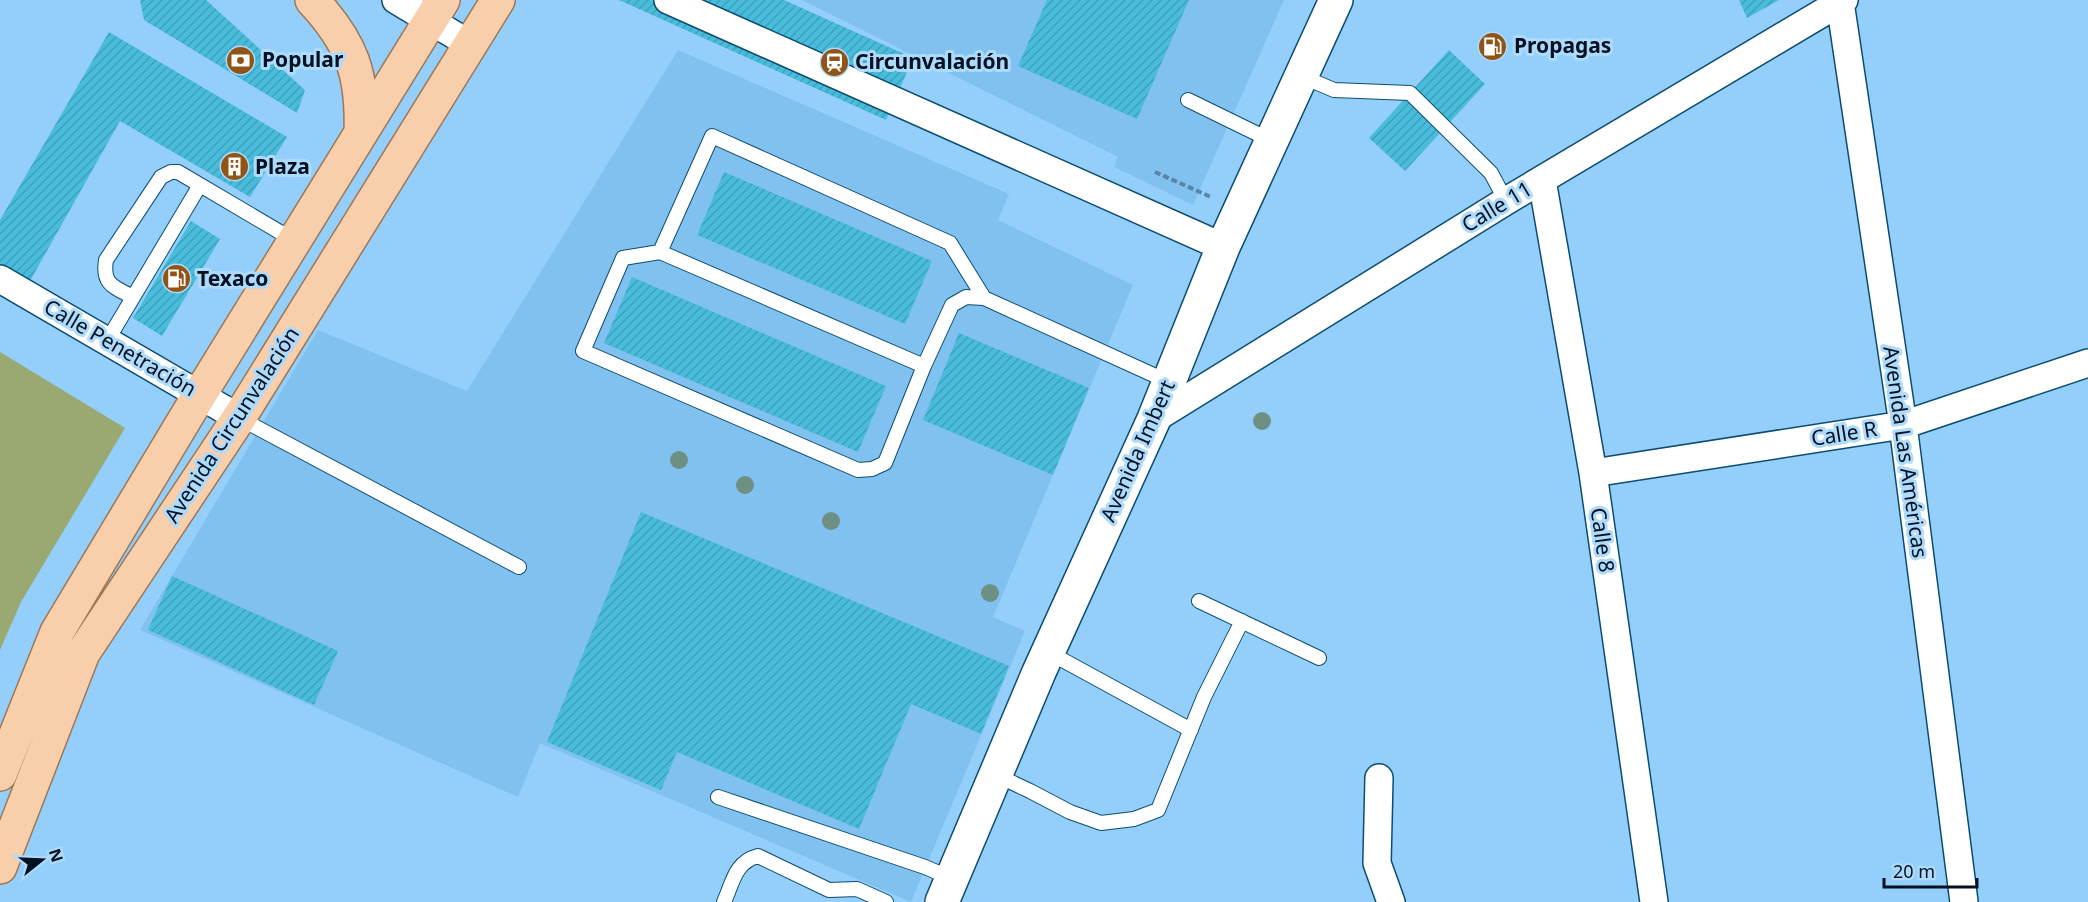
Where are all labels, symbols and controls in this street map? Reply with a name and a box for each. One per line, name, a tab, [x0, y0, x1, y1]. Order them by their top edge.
fuel station icon: Propagas	[1477, 30, 1509, 62]
place label: Propagas	[1514, 31, 1611, 59]
bank icon: Popular	[225, 44, 257, 76]
place label: Popular	[262, 45, 344, 73]
station icon: Circunvalación	[818, 46, 850, 78]
place label: Circunvalación	[855, 47, 1009, 75]
building icon: Plaza	[218, 151, 250, 183]
place label: Plaza	[255, 152, 310, 180]
street label: Calle 11	[1456, 174, 1537, 238]
fuel station icon: Texaco	[160, 263, 192, 295]
place label: Texaco	[197, 264, 268, 292]
street label: Calle Penetración	[39, 292, 202, 402]
street label: Avenida Circunvalación	[157, 321, 305, 528]
street label: Avenida Las Américas	[1877, 344, 1935, 560]
street label: Avenida Imbert	[1093, 375, 1181, 526]
street label: Calle R	[1809, 414, 1879, 452]
street label: Calle 8	[1585, 506, 1621, 574]
north arrow	[12, 830, 72, 890]
text: N	[44, 846, 69, 865]
scale bar	[1884, 851, 1977, 889]
text: 20 m	[1893, 859, 1935, 883]

